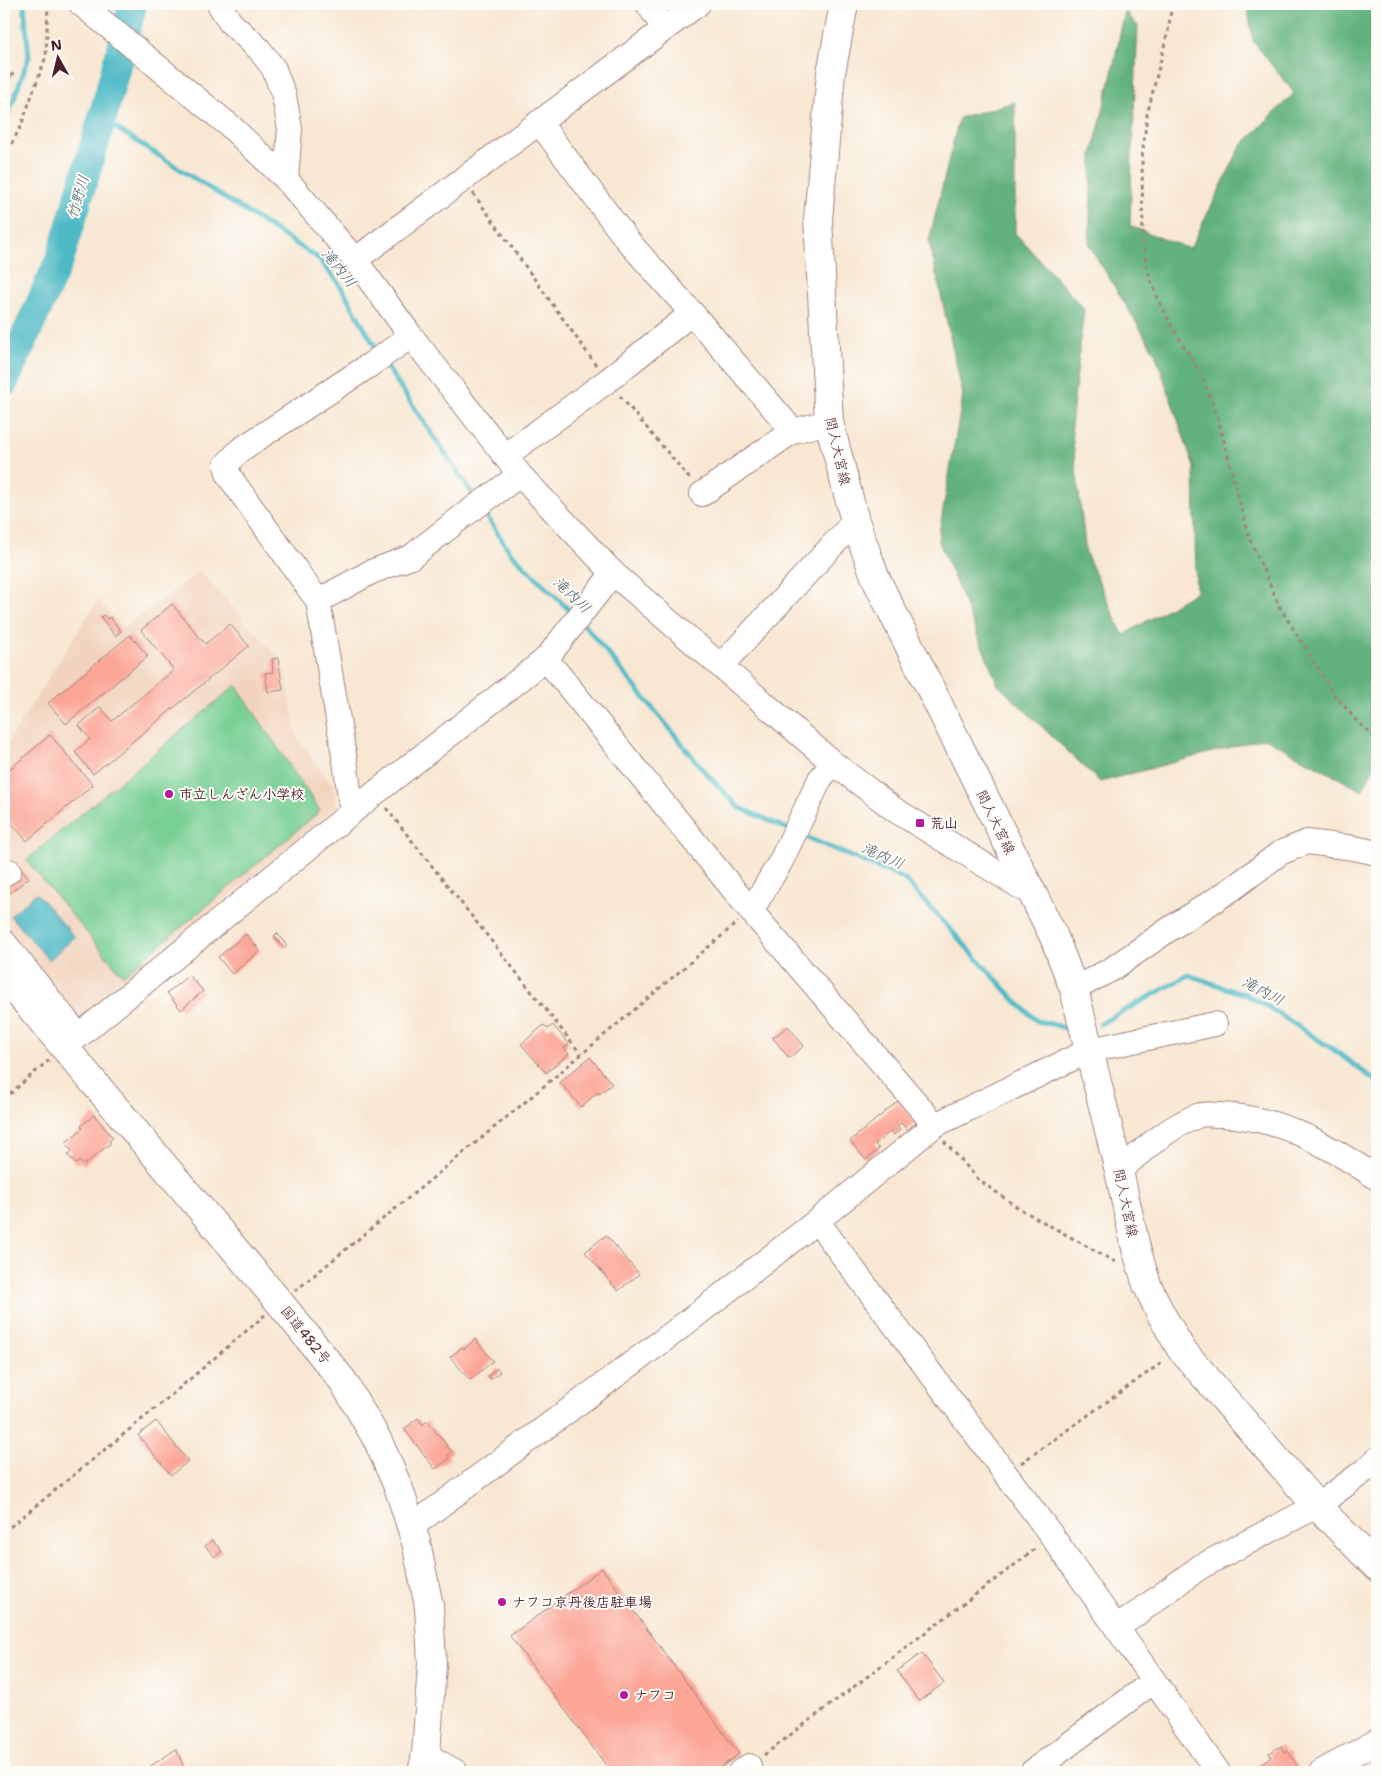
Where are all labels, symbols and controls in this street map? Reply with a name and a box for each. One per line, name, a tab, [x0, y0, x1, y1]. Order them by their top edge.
north arrow	[32, 32, 82, 82]
text: N	[49, 35, 63, 55]
water label: 竹野川	[62, 173, 94, 221]
water label: 滝内川	[317, 244, 361, 292]
street label: 間人大宮線	[821, 415, 855, 487]
water label: 滝内川	[549, 572, 595, 618]
place label: 市立しんざん小学校	[179, 785, 304, 803]
street label: 間人大宮線	[973, 787, 1019, 857]
marker: 市立しんざん小学校	[163, 788, 175, 800]
place label: 荒山	[930, 814, 958, 832]
marker: 荒山	[914, 817, 926, 829]
water label: 滝内川	[858, 838, 908, 874]
water label: 滝内川	[1238, 972, 1288, 1010]
street label: 間人大宮線	[1110, 1167, 1142, 1239]
street label: 国道482号	[277, 1302, 335, 1368]
place label: ナフコ京丹後店駐車場	[512, 1593, 652, 1611]
marker: ナフコ京丹後店駐車場	[496, 1596, 508, 1608]
place label: ナフコ	[634, 1686, 676, 1704]
marker: ナフコ	[618, 1689, 630, 1701]

